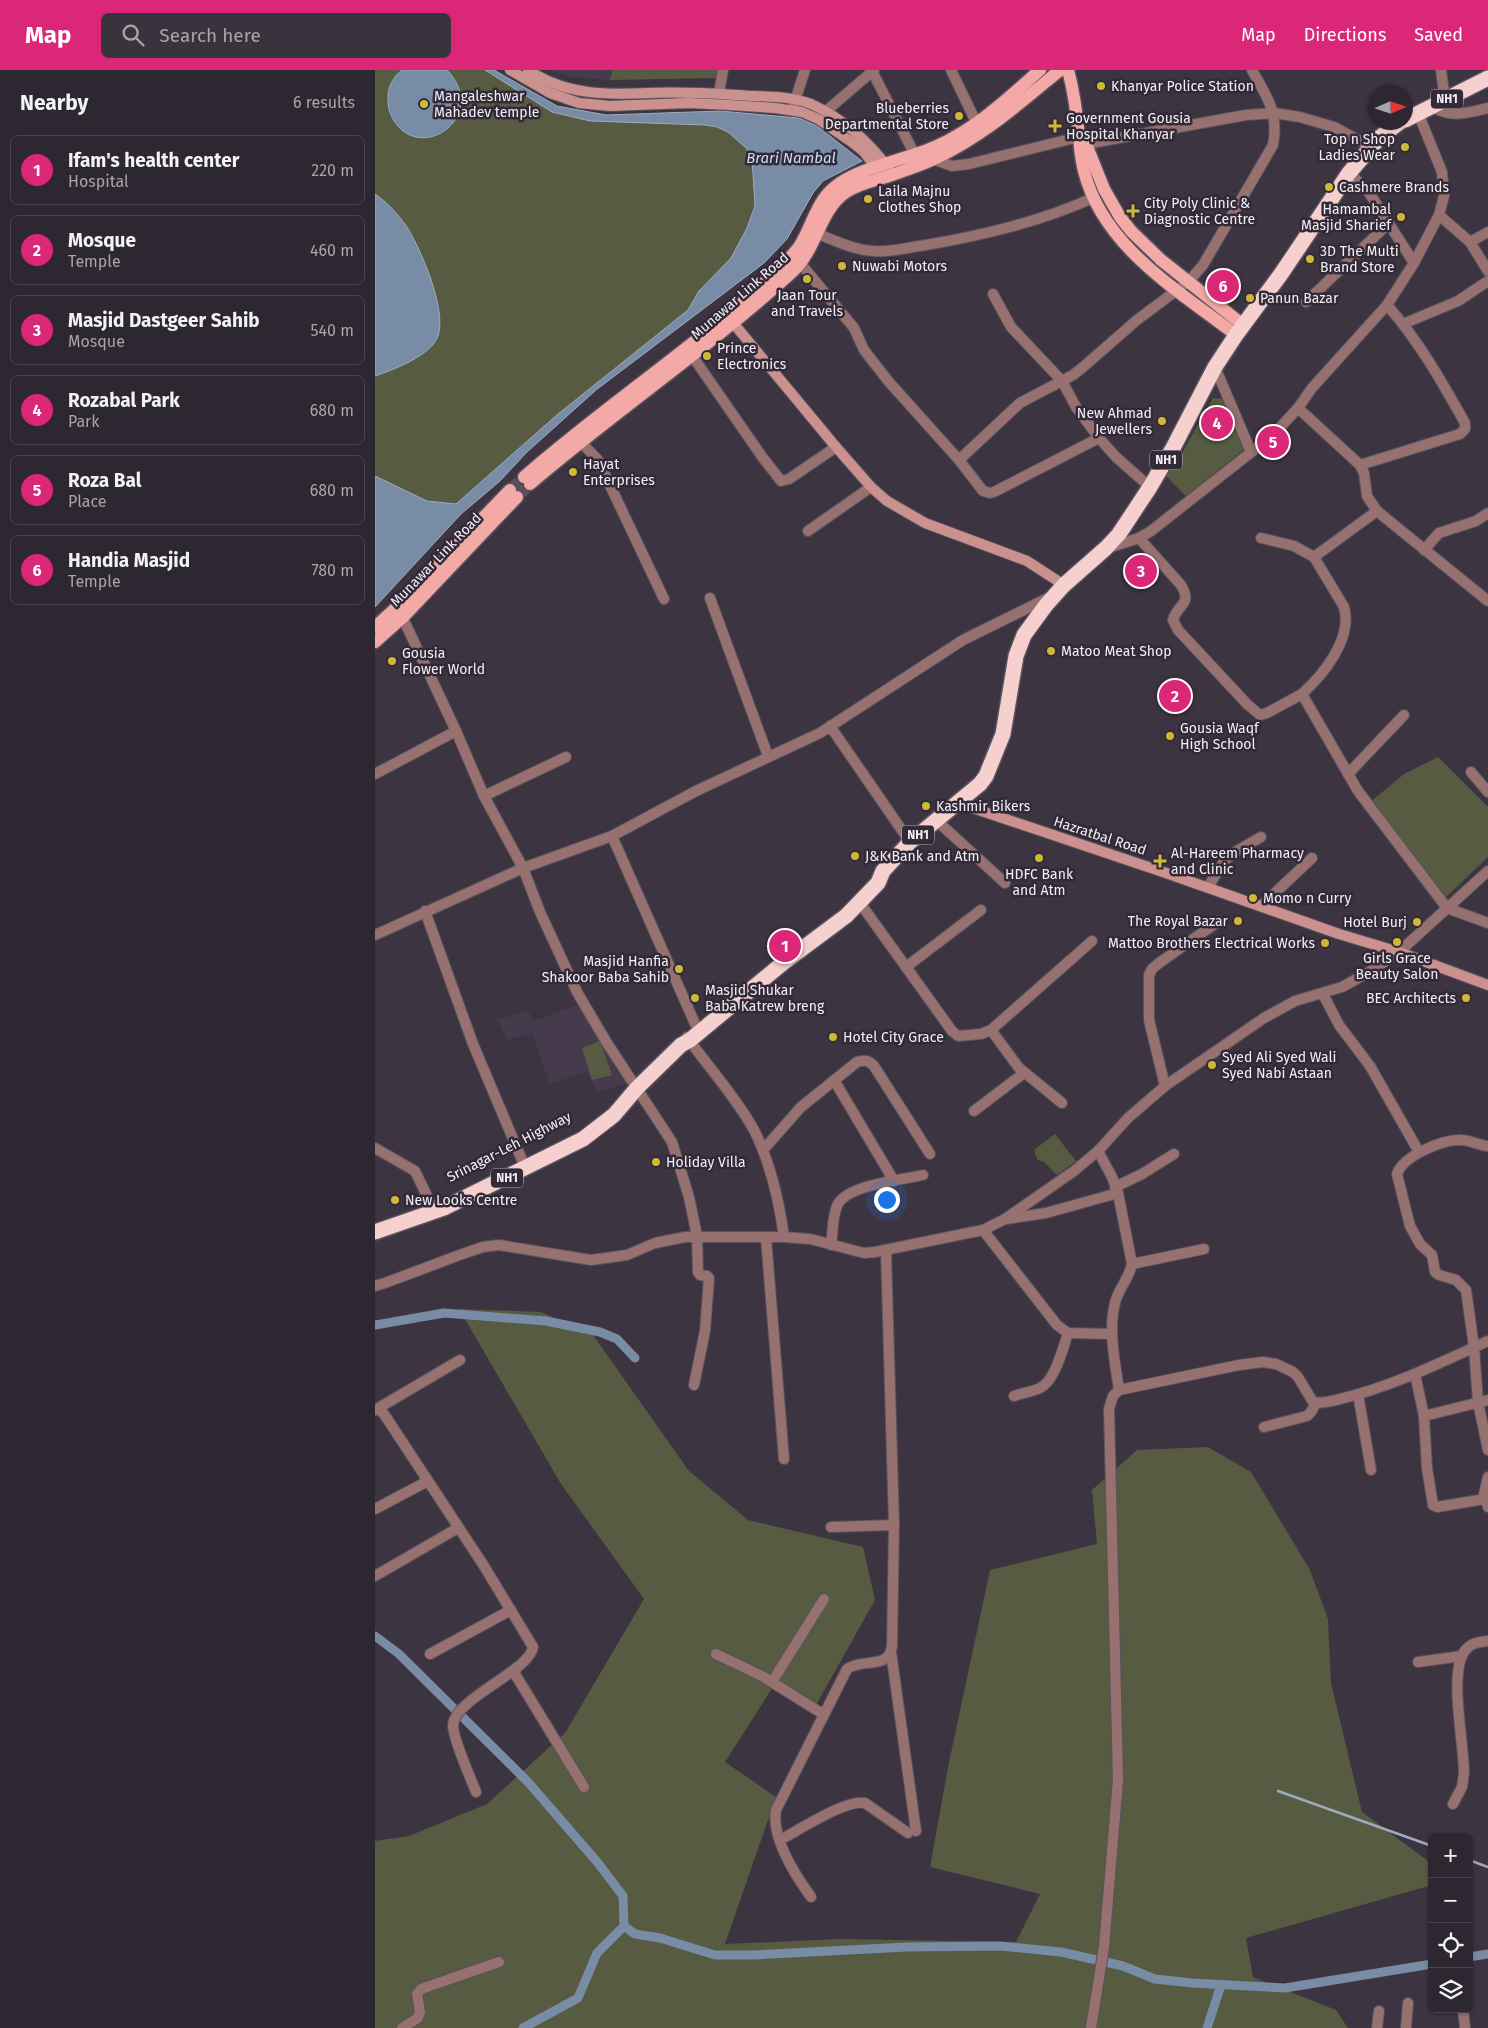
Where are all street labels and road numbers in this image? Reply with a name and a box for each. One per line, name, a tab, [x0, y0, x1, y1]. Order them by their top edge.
road number: NH1	[1431, 90, 1463, 108]
street label: Munawar Link Road	[688, 249, 792, 343]
road number: NH1	[1150, 450, 1182, 470]
street label: Munawar Link Road	[387, 510, 485, 610]
street label: Hazratbal Road	[1051, 813, 1149, 859]
road number: NH1	[902, 826, 934, 844]
street label: Srinagar-Leh Highway	[444, 1108, 574, 1186]
road number: NH1	[491, 1168, 523, 1188]

